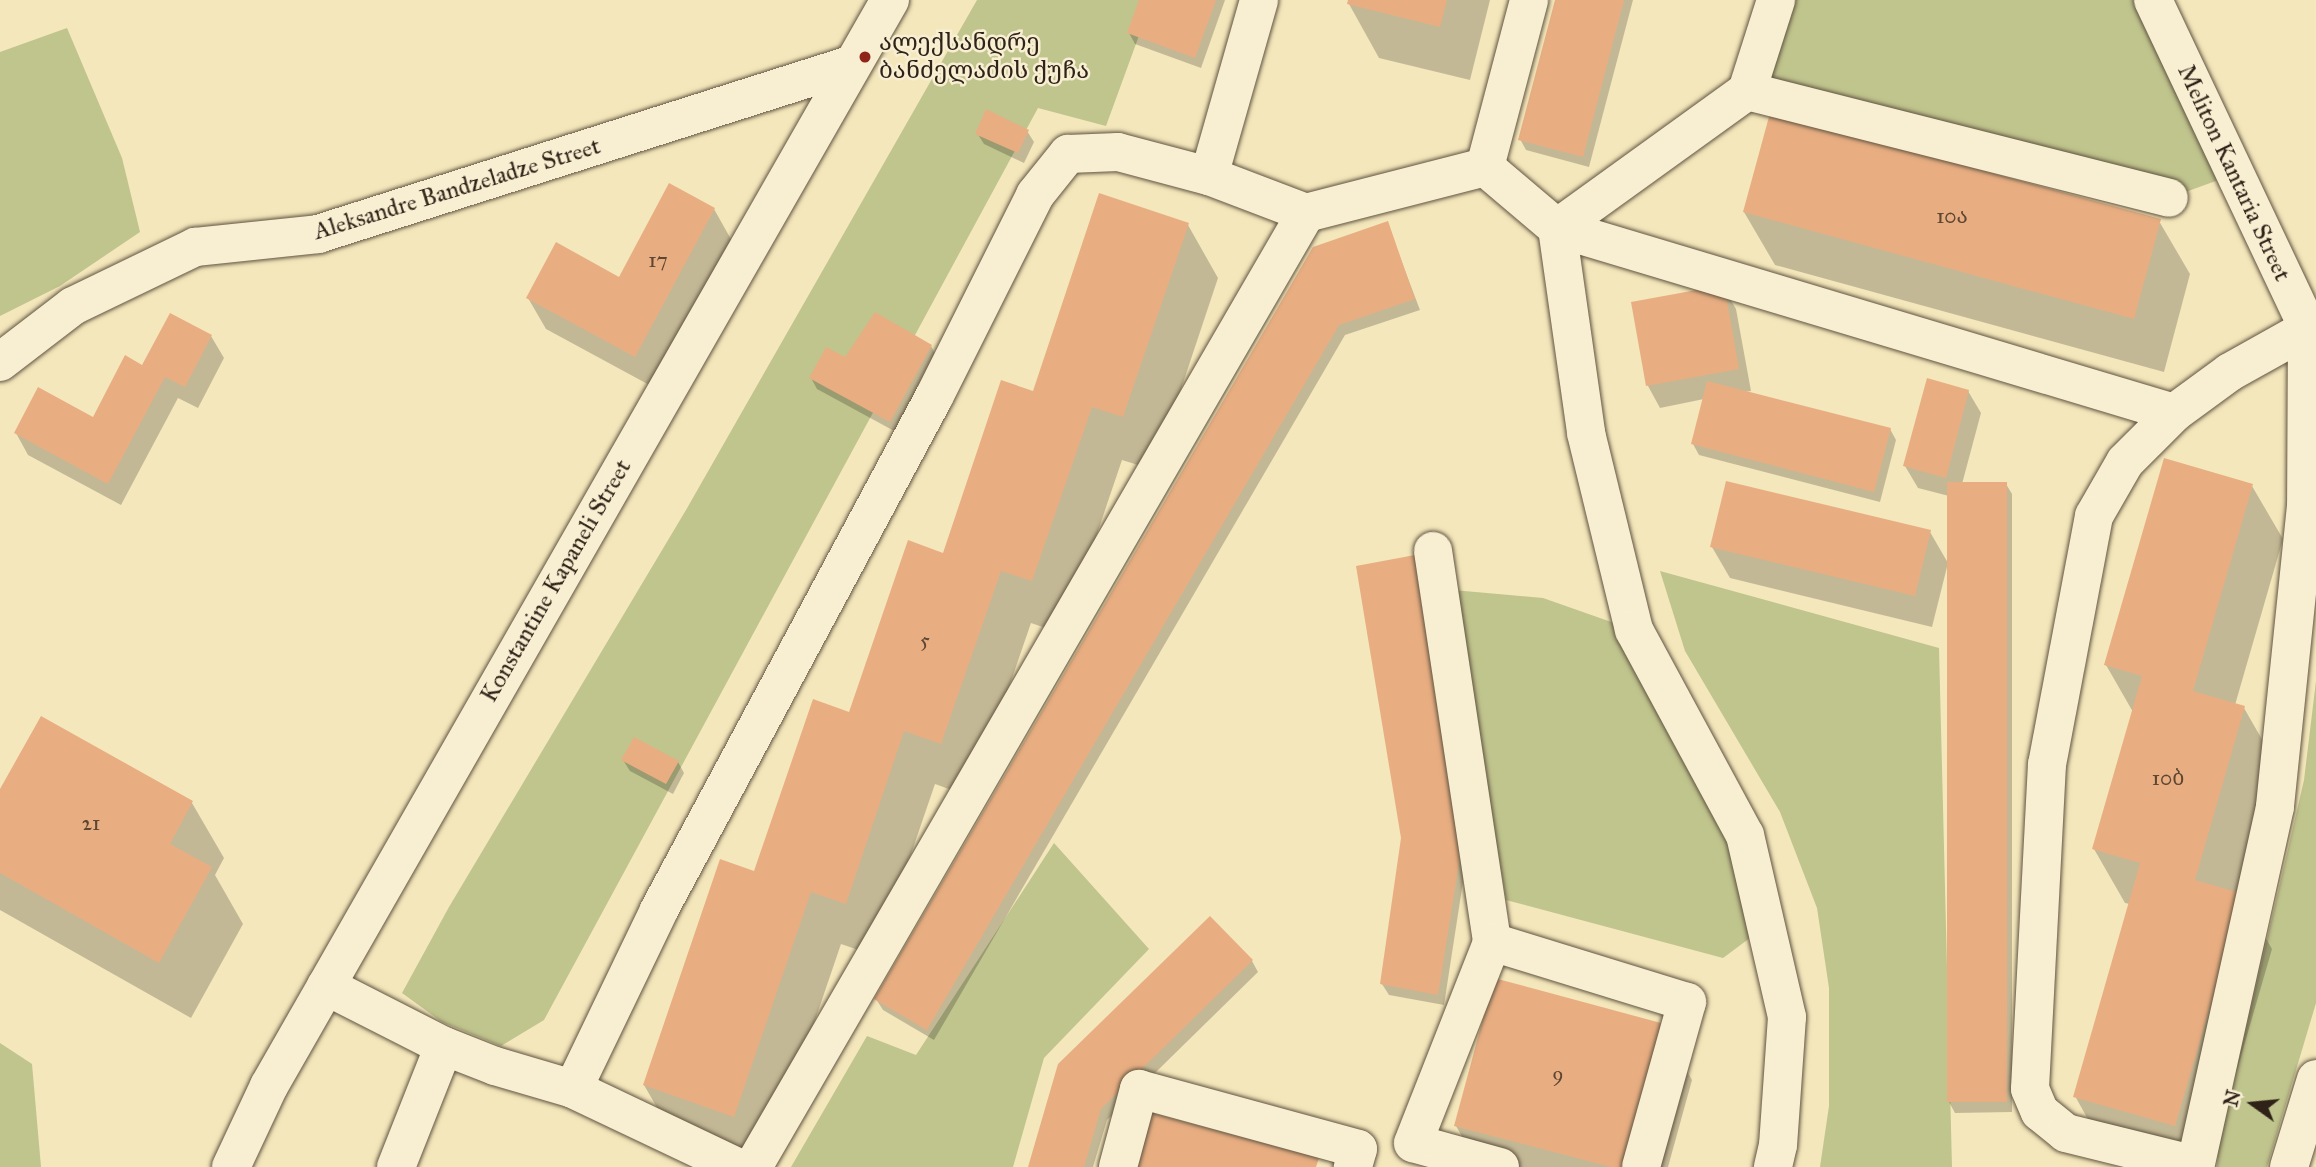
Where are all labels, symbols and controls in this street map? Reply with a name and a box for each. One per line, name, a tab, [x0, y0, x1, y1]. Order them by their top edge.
place label: ალექსანდრე ბანძელაძის ქუჩა	[879, 29, 1089, 85]
marker: ალექსანდრე ბანძელაძის ქუჩა	[857, 49, 873, 65]
street label: Meliton Kantaria Street	[2171, 60, 2297, 286]
street label: Aleksandre Bandzeladze Street	[310, 132, 604, 246]
house number: 10ა	[1936, 203, 1968, 229]
house number: 17	[648, 247, 668, 273]
street label: Konstantine Kapaneli Street	[475, 454, 637, 708]
house number: 5	[920, 627, 930, 653]
house number: 10ბ	[2152, 765, 2184, 791]
house number: 21	[82, 810, 100, 836]
house number: 9	[1552, 1061, 1564, 1087]
north arrow	[2218, 1069, 2288, 1139]
text: N	[2219, 1088, 2245, 1109]

